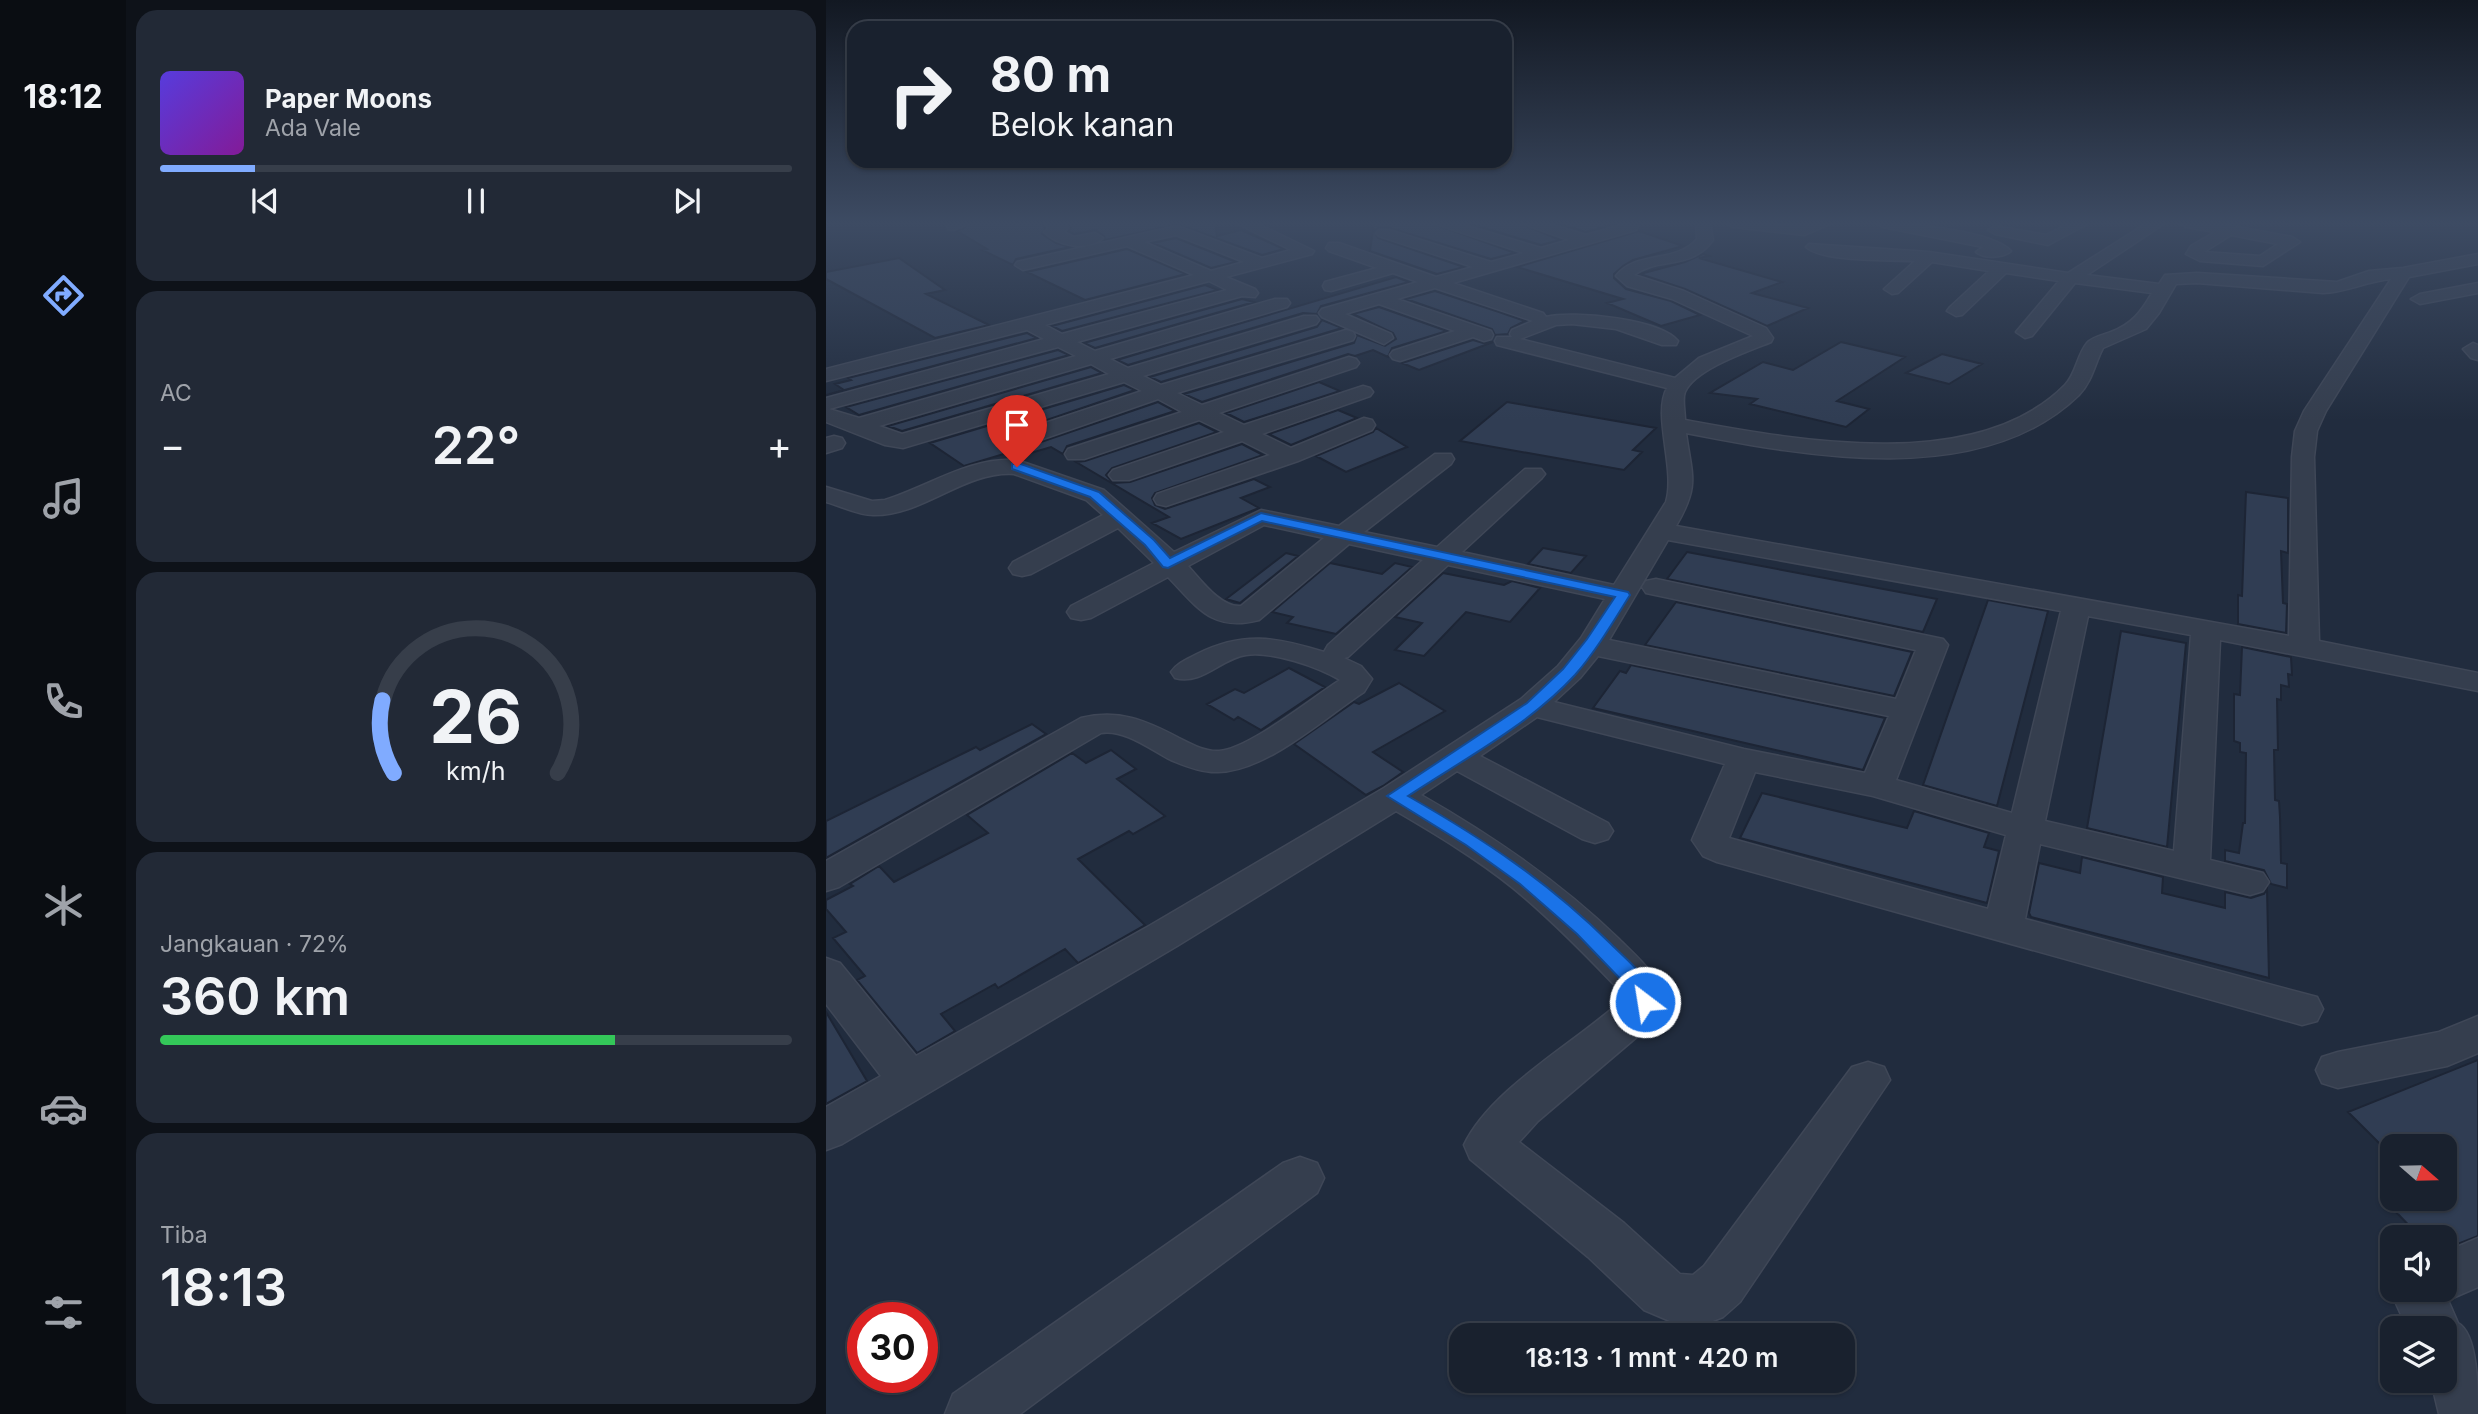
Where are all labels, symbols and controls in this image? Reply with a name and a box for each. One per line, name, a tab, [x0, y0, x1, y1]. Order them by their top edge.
text: 80 m	[990, 45, 1111, 104]
icon: right	[875, 49, 966, 140]
text: 18:12	[23, 77, 103, 116]
text: Paper Moons	[265, 83, 432, 114]
text: Belok kanan	[990, 105, 1174, 144]
text: Ada Vale	[265, 114, 361, 142]
icon: previous	[246, 182, 284, 220]
icon: pause	[457, 182, 495, 220]
icon: next	[668, 182, 706, 220]
icon: directions	[39, 271, 88, 320]
text: AC	[160, 379, 192, 407]
pin	[987, 395, 1047, 467]
icon: arrive	[998, 406, 1036, 444]
text: 22°	[432, 414, 520, 477]
text: −	[160, 422, 185, 468]
text: +	[767, 422, 792, 468]
icon: music	[39, 474, 88, 523]
text: 26	[429, 672, 523, 761]
icon: phone	[39, 677, 88, 726]
text: km/h	[446, 756, 506, 786]
icon: climate	[39, 881, 88, 930]
text: Jangkauan · 72%	[160, 930, 349, 958]
text: 360 km	[160, 965, 350, 1028]
position arrow	[1608, 965, 1682, 1039]
icon: car	[39, 1084, 88, 1133]
north arrow	[2380, 1134, 2457, 1211]
map controls	[2380, 1134, 2457, 1393]
text: Tiba	[160, 1221, 208, 1249]
button: sound	[2380, 1225, 2457, 1302]
text: 18:13	[160, 1256, 287, 1319]
icon: filters	[39, 1288, 88, 1337]
speed limit sign: 30	[847, 1302, 938, 1393]
button: layers	[2380, 1316, 2457, 1393]
text: 18:13 · 1 mnt · 420 m	[1526, 1342, 1778, 1373]

